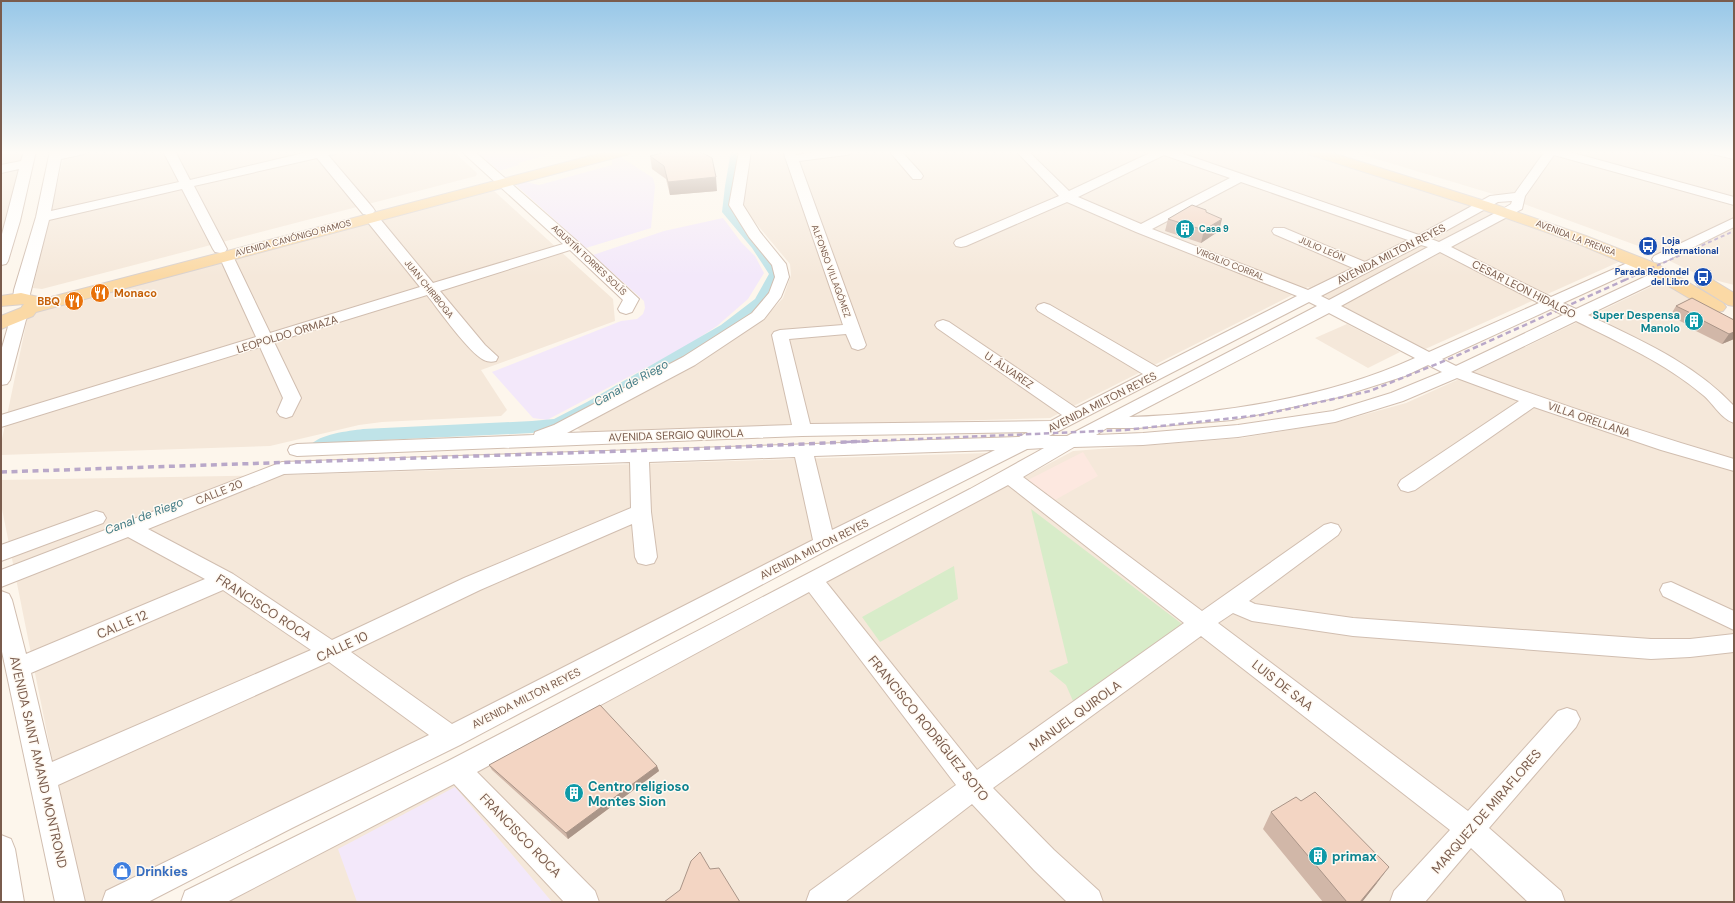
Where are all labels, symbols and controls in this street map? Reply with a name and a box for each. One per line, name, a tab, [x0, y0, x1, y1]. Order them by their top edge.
street label: AVENIDA CANÓNIGO RAMOS	[233, 216, 352, 259]
street label: AVENIDA LA PRENSA	[1534, 217, 1618, 259]
building icon: Casa 9	[1174, 218, 1196, 240]
street label: AVENIDA MILTON REYES	[1334, 220, 1448, 288]
street label: AGUSTÍN TORRES SOLÍS	[549, 221, 630, 298]
street label: ALFONSO VILLAGÓMEZ	[809, 223, 854, 319]
place label: Casa 9	[1199, 223, 1229, 235]
street label: JULIO LEÓN	[1297, 233, 1348, 264]
bus stop icon: Loja International	[1637, 235, 1659, 257]
place label: Loja International	[1662, 235, 1719, 257]
street label: VIRGILIO CORRAL	[1194, 245, 1267, 283]
street label: JUAN CHIRIBOGA	[402, 257, 456, 321]
street label: CESAR LEON HIDALGO	[1470, 257, 1578, 321]
place label: Parada Redondel del Libro	[1615, 266, 1689, 288]
bus stop icon: Parada Redondel del Libro	[1692, 266, 1714, 288]
restaurant icon: Monaco	[89, 282, 111, 304]
place label: Monaco	[114, 286, 157, 300]
restaurant icon: BBQ	[63, 290, 85, 312]
place label: BBQ	[37, 294, 60, 308]
place label: Super Despensa Manolo	[1593, 308, 1680, 335]
building icon: Super Despensa Manolo	[1683, 310, 1705, 332]
street label: LEOPOLDO ORMAZA	[235, 312, 339, 356]
street label: U. ÁLVAREZ	[982, 348, 1036, 392]
water label: Canal de Riego	[591, 356, 671, 410]
street label: AVENIDA MILTON REYES	[1045, 368, 1159, 436]
street label: VILLA ORELLANA	[1546, 398, 1632, 440]
street label: AVENIDA SERGIO QUIROLA	[608, 426, 744, 444]
street label: CALLE 20	[193, 476, 245, 508]
water label: Canal de Riego	[102, 494, 186, 538]
street label: AVENIDA MILTON REYES	[757, 515, 871, 583]
street label: FRANCISCO ROCA	[213, 570, 315, 645]
street label: CALLE 12	[94, 606, 150, 643]
street label: CALLE 10	[314, 627, 371, 666]
street label: FRANCISCO RODRÍGUEZ SOTO	[864, 651, 994, 805]
street label: AVENIDA SAINT AMAND MONTROND	[6, 654, 71, 870]
street label: LUIS DE SAA	[1248, 656, 1317, 715]
street label: AVENIDA MILTON REYES	[469, 664, 583, 732]
street label: MANUEL QUIROLA	[1026, 676, 1125, 754]
street label: MARQUEZ DE MIRAFLORES	[1428, 746, 1545, 877]
place label: Centro religioso Montes Sion	[588, 778, 689, 810]
building icon: Centro religioso Montes Sion	[563, 782, 585, 804]
street label: FRANCISCO ROCA	[476, 790, 565, 881]
building icon: primax	[1307, 845, 1329, 867]
place label: primax	[1332, 848, 1377, 865]
shop icon: Drinkies	[111, 860, 133, 882]
place label: Drinkies	[136, 863, 188, 880]

